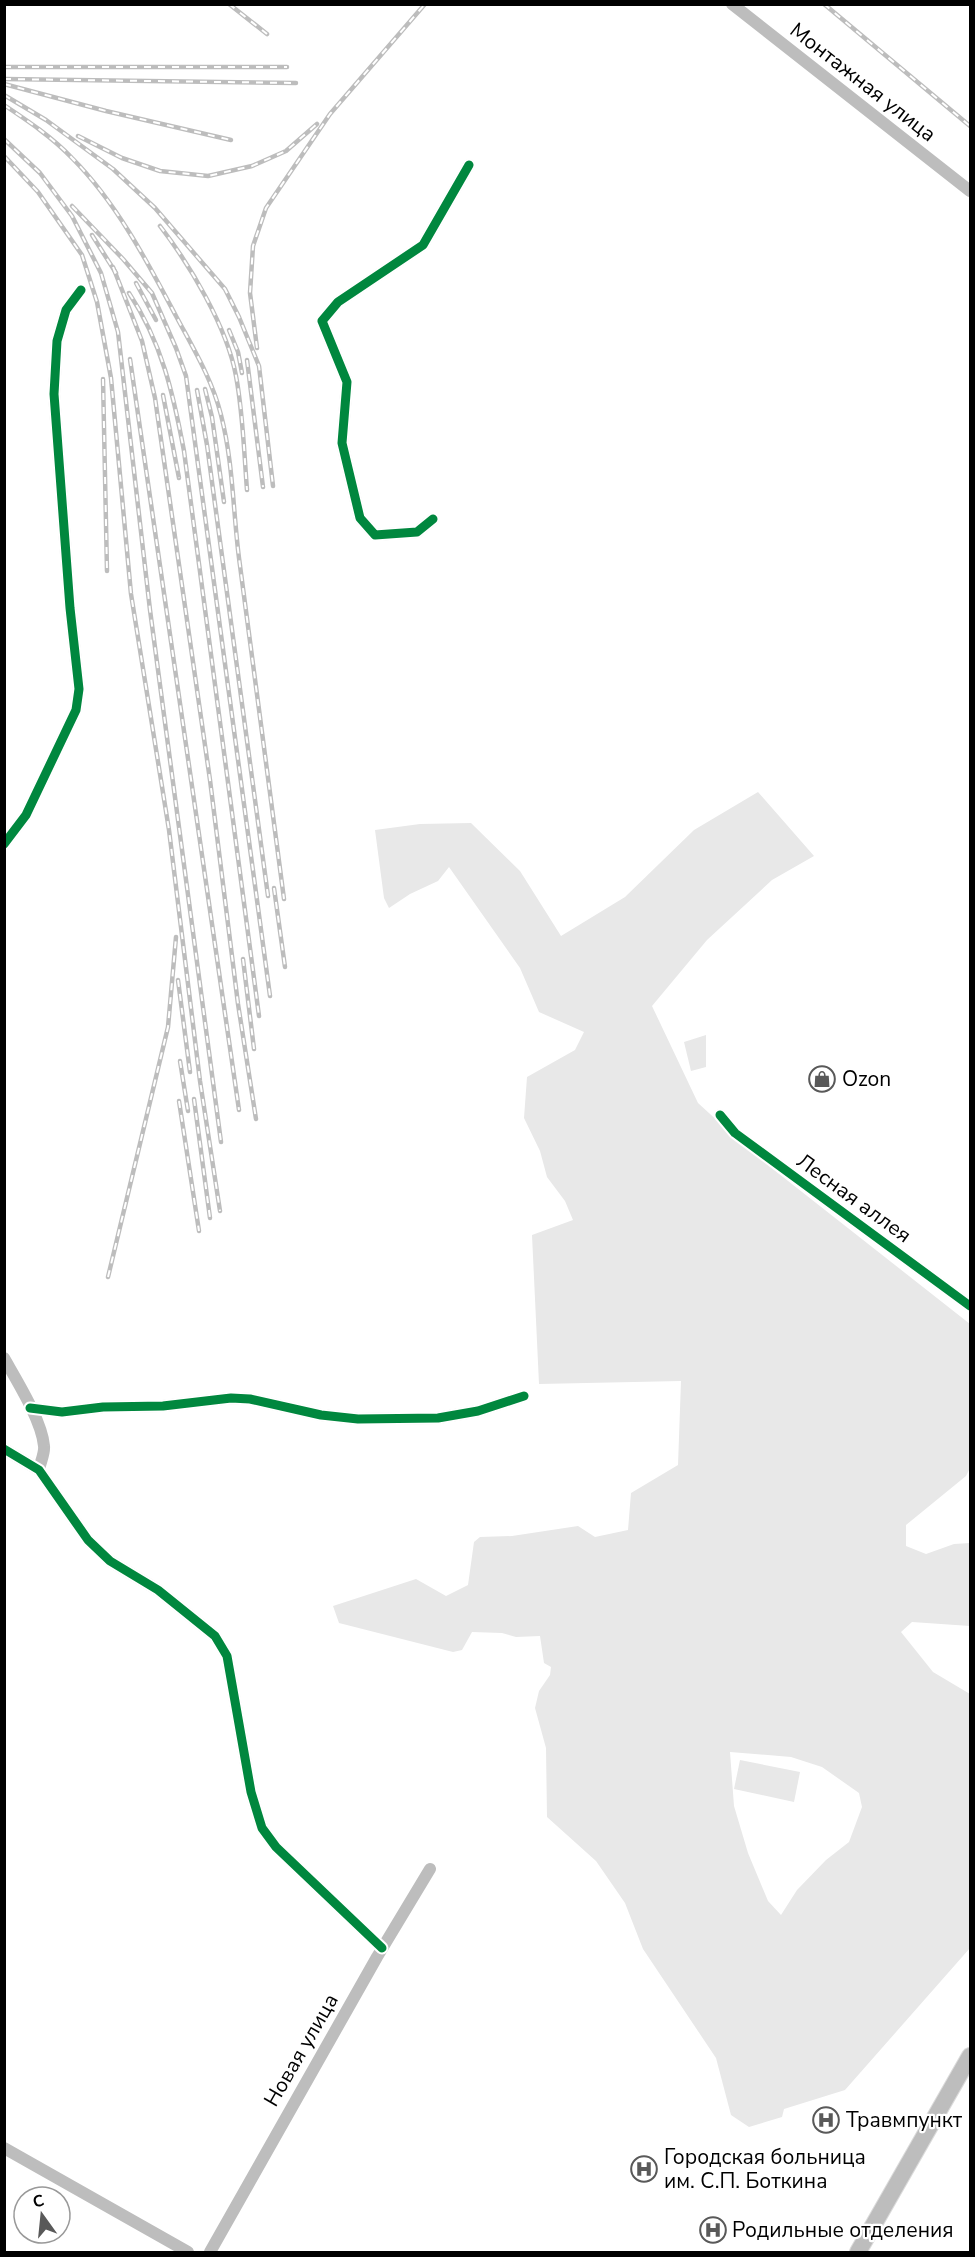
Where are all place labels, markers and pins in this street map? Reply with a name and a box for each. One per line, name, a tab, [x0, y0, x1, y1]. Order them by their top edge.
shop icon: Ozon	[807, 1064, 837, 1094]
place label: Ozon	[842, 1065, 891, 1093]
hospital icon: Травмпункт	[811, 2105, 841, 2135]
place label: Травмпункт	[846, 2106, 963, 2134]
place label: Городская больница им. С.П. Боткина	[664, 2143, 866, 2195]
hospital icon: Городская больница им. С.П. Боткина	[629, 2154, 659, 2184]
hospital icon: Родильные отделения	[698, 2215, 728, 2245]
place label: Родильные отделения	[732, 2216, 954, 2244]

